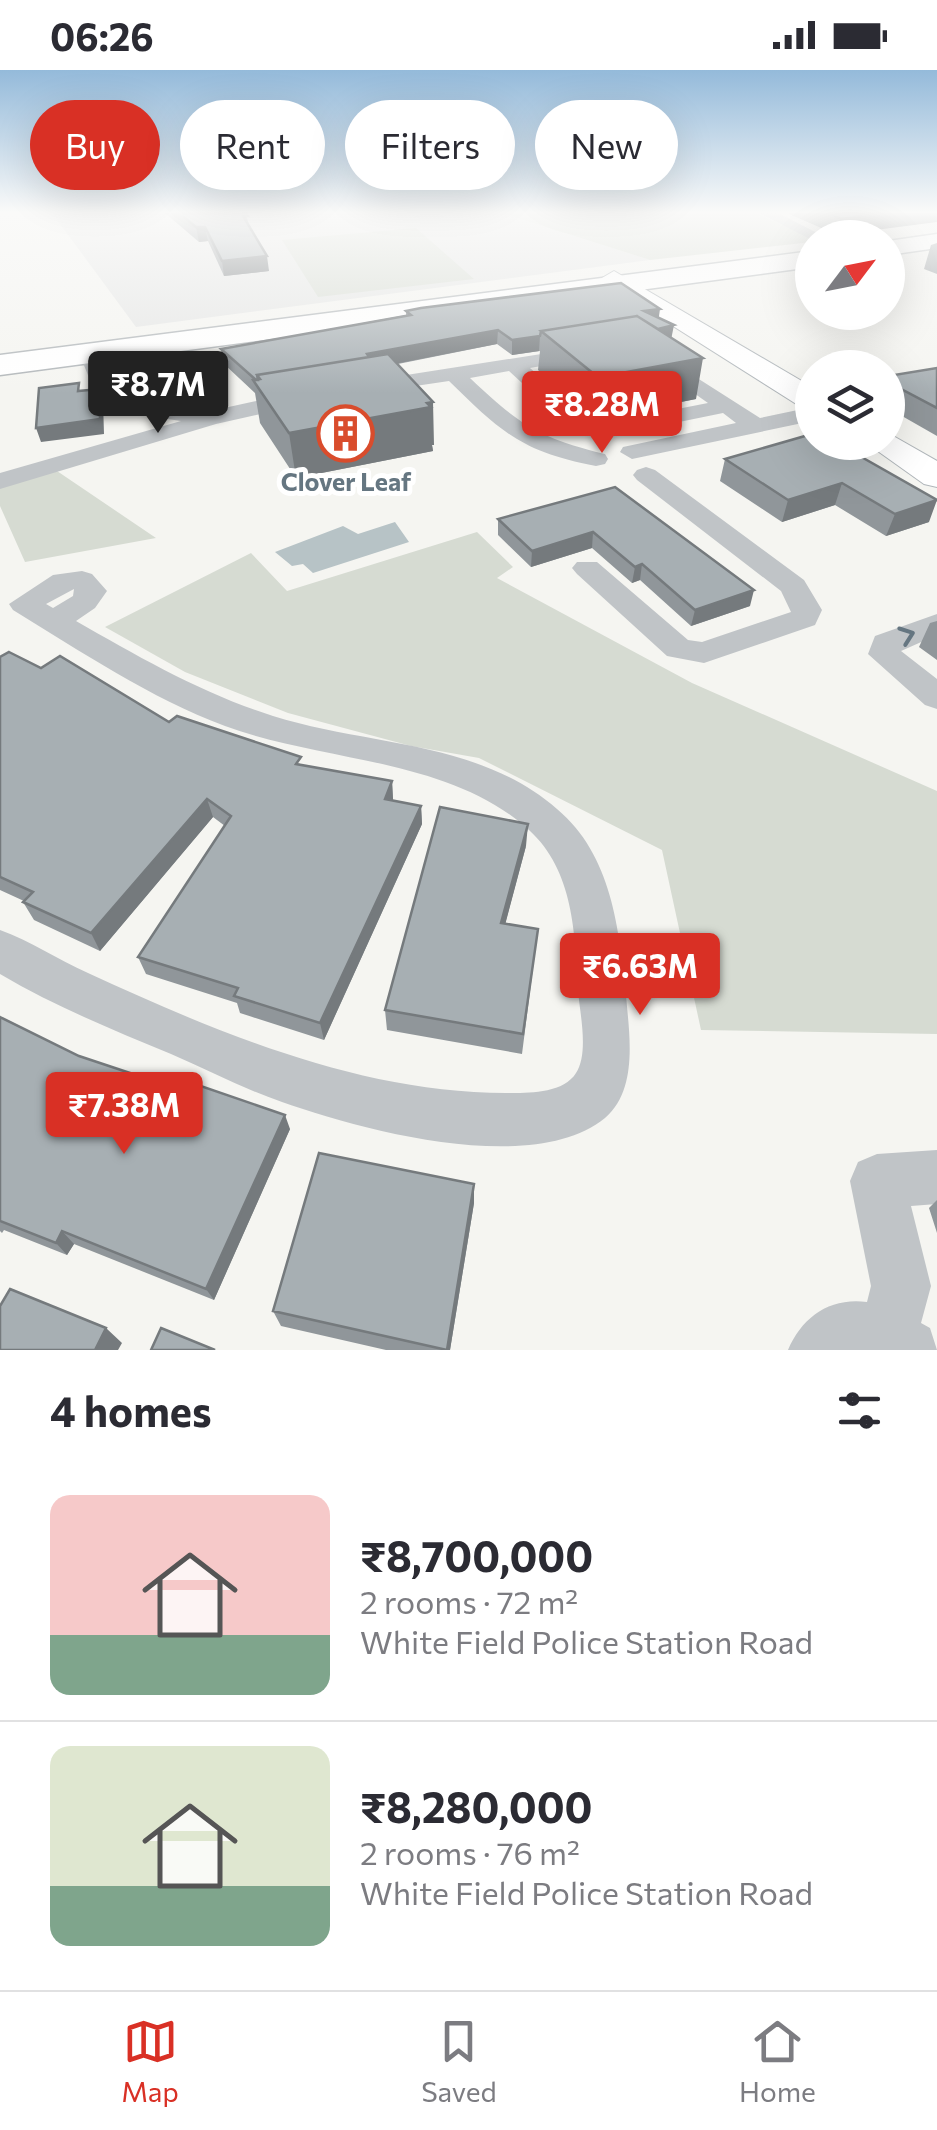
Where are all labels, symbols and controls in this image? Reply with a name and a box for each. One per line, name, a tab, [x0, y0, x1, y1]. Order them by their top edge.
text: 06:26	[50, 12, 154, 59]
chip: Buy	[30, 100, 160, 190]
chip: Rent	[180, 100, 325, 190]
chip: Filters	[345, 100, 515, 190]
chip: New	[535, 100, 678, 190]
north arrow	[795, 220, 905, 330]
map controls	[795, 220, 905, 460]
button: layers	[795, 350, 905, 460]
pin: ₹8.7M	[88, 351, 228, 436]
text: ₹8.7M	[110, 363, 206, 403]
pin: ₹8.28M	[521, 371, 683, 456]
text: ₹8.28M	[544, 383, 660, 423]
building icon: Clover Leaf	[316, 403, 376, 463]
place label: Clover Leaf	[281, 466, 412, 496]
one-way arrow	[897, 626, 914, 647]
pin: ₹6.63M	[559, 933, 721, 1018]
text: ₹6.63M	[582, 945, 698, 985]
pin: ₹7.38M	[43, 1072, 205, 1157]
text: ₹7.38M	[68, 1084, 180, 1124]
icon: filters	[832, 1383, 887, 1438]
text: 4 homes	[50, 1384, 212, 1436]
text: ₹8,700,000	[360, 1529, 593, 1581]
icon: home	[130, 1535, 250, 1655]
text: 2 rooms · 72 m²	[360, 1581, 578, 1621]
text: White Field Police Station Road	[360, 1621, 813, 1661]
text: ₹8,280,000	[360, 1780, 592, 1832]
icon: home	[130, 1786, 250, 1906]
text: 2 rooms · 76 m²	[360, 1832, 580, 1872]
text: White Field Police Station Road	[360, 1872, 813, 1912]
tab: Map	[121, 2014, 179, 2108]
tab: Saved	[421, 2014, 497, 2108]
tab: Home	[739, 2014, 816, 2108]

